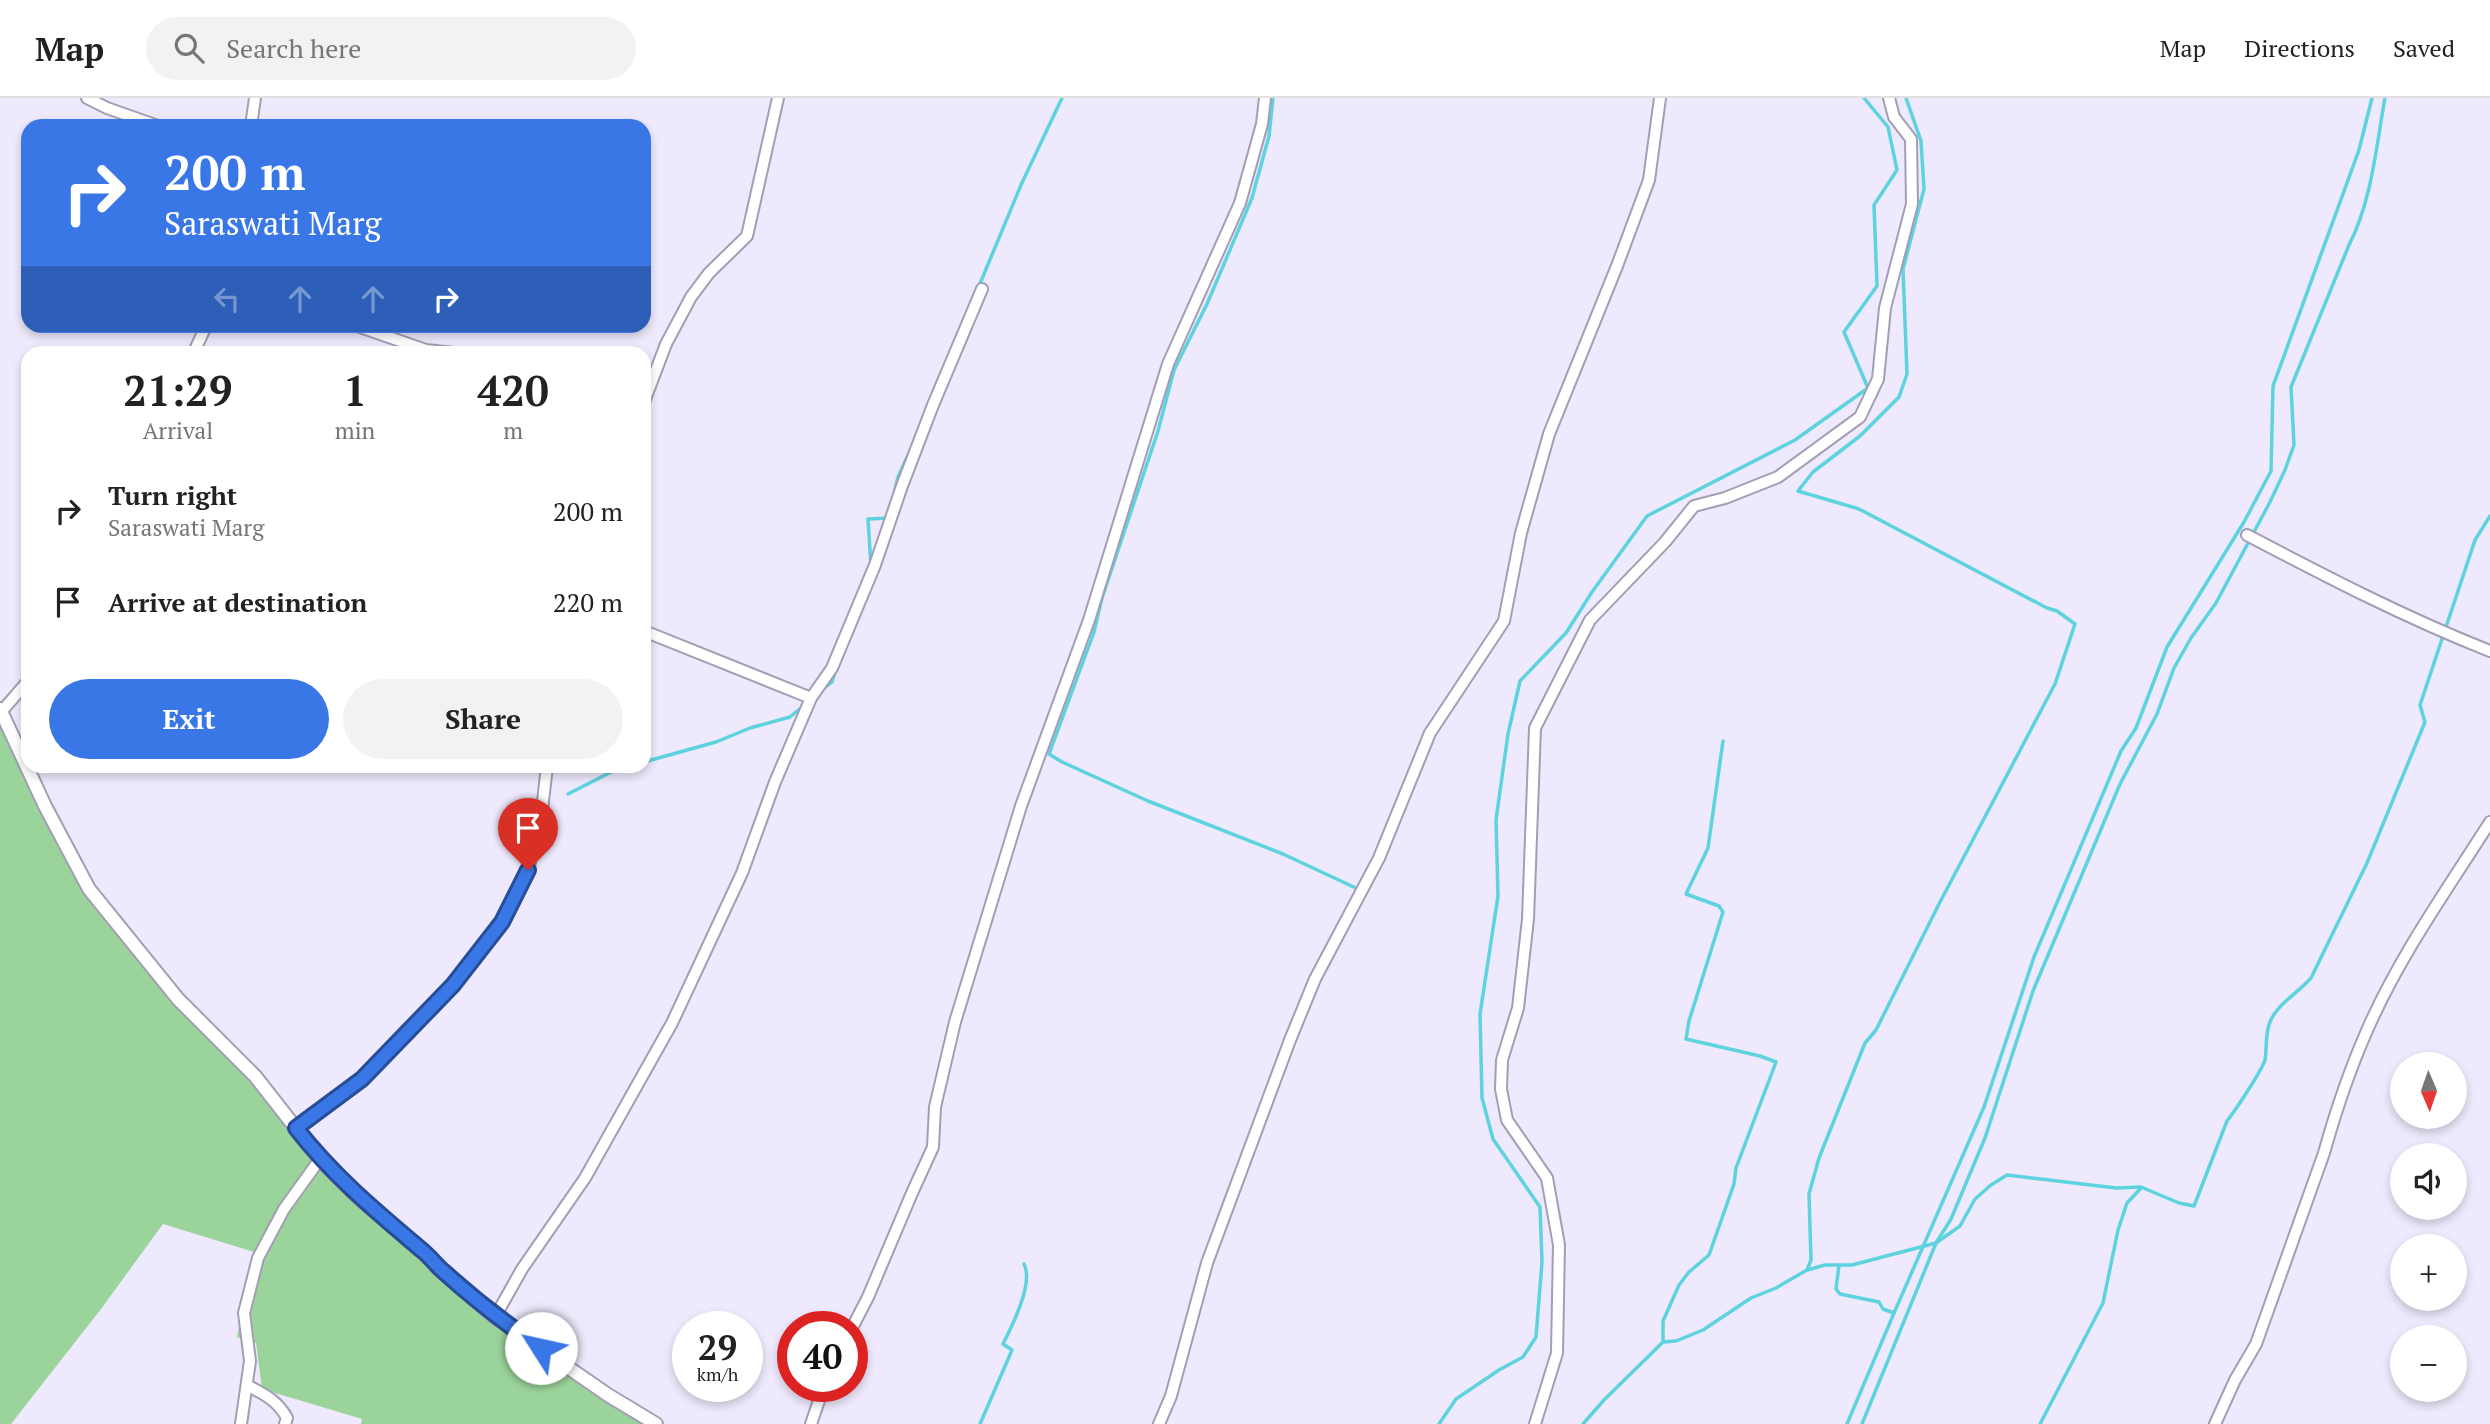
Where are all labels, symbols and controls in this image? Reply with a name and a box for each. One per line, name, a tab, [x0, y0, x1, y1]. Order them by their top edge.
search box	[146, 17, 636, 80]
text: Map	[35, 27, 104, 70]
icon: search	[170, 29, 208, 67]
text: Search here	[226, 31, 361, 65]
text: Map	[2160, 32, 2206, 64]
text: Directions	[2244, 32, 2355, 64]
text: Saved	[2393, 32, 2455, 64]
text: 200 m	[164, 139, 306, 204]
icon: right	[49, 147, 140, 238]
text: Saraswati Marg	[164, 202, 381, 244]
icon: left	[208, 280, 246, 318]
icon: ahead	[281, 280, 319, 318]
icon: ahead	[354, 280, 392, 318]
icon: right	[427, 280, 465, 318]
text: 21:29	[123, 362, 233, 418]
text: 1	[343, 362, 367, 418]
text: 420	[478, 362, 549, 418]
text: Arrival	[143, 415, 213, 446]
text: min	[335, 415, 375, 446]
text: m	[503, 415, 523, 446]
text: Turn right	[108, 478, 237, 512]
icon: right	[49, 492, 87, 530]
text: 200 m	[553, 494, 623, 528]
text: Saraswati Marg	[108, 512, 264, 543]
icon: arrive	[49, 583, 87, 621]
text: Arrive at destination	[108, 585, 367, 619]
text: 220 m	[553, 585, 623, 619]
button: Exit	[49, 679, 329, 759]
button: Share	[343, 679, 623, 759]
pin	[498, 798, 558, 870]
icon: arrive	[509, 809, 547, 847]
north arrow	[2390, 1052, 2468, 1129]
map controls	[2390, 1052, 2467, 1402]
button: sound	[2390, 1143, 2467, 1220]
button: +	[2390, 1234, 2467, 1311]
position arrow	[504, 1311, 578, 1385]
speed limit sign: 40	[777, 1311, 868, 1402]
text: 29	[698, 1324, 737, 1370]
button: −	[2390, 1325, 2467, 1402]
text: km/h	[697, 1362, 738, 1386]

